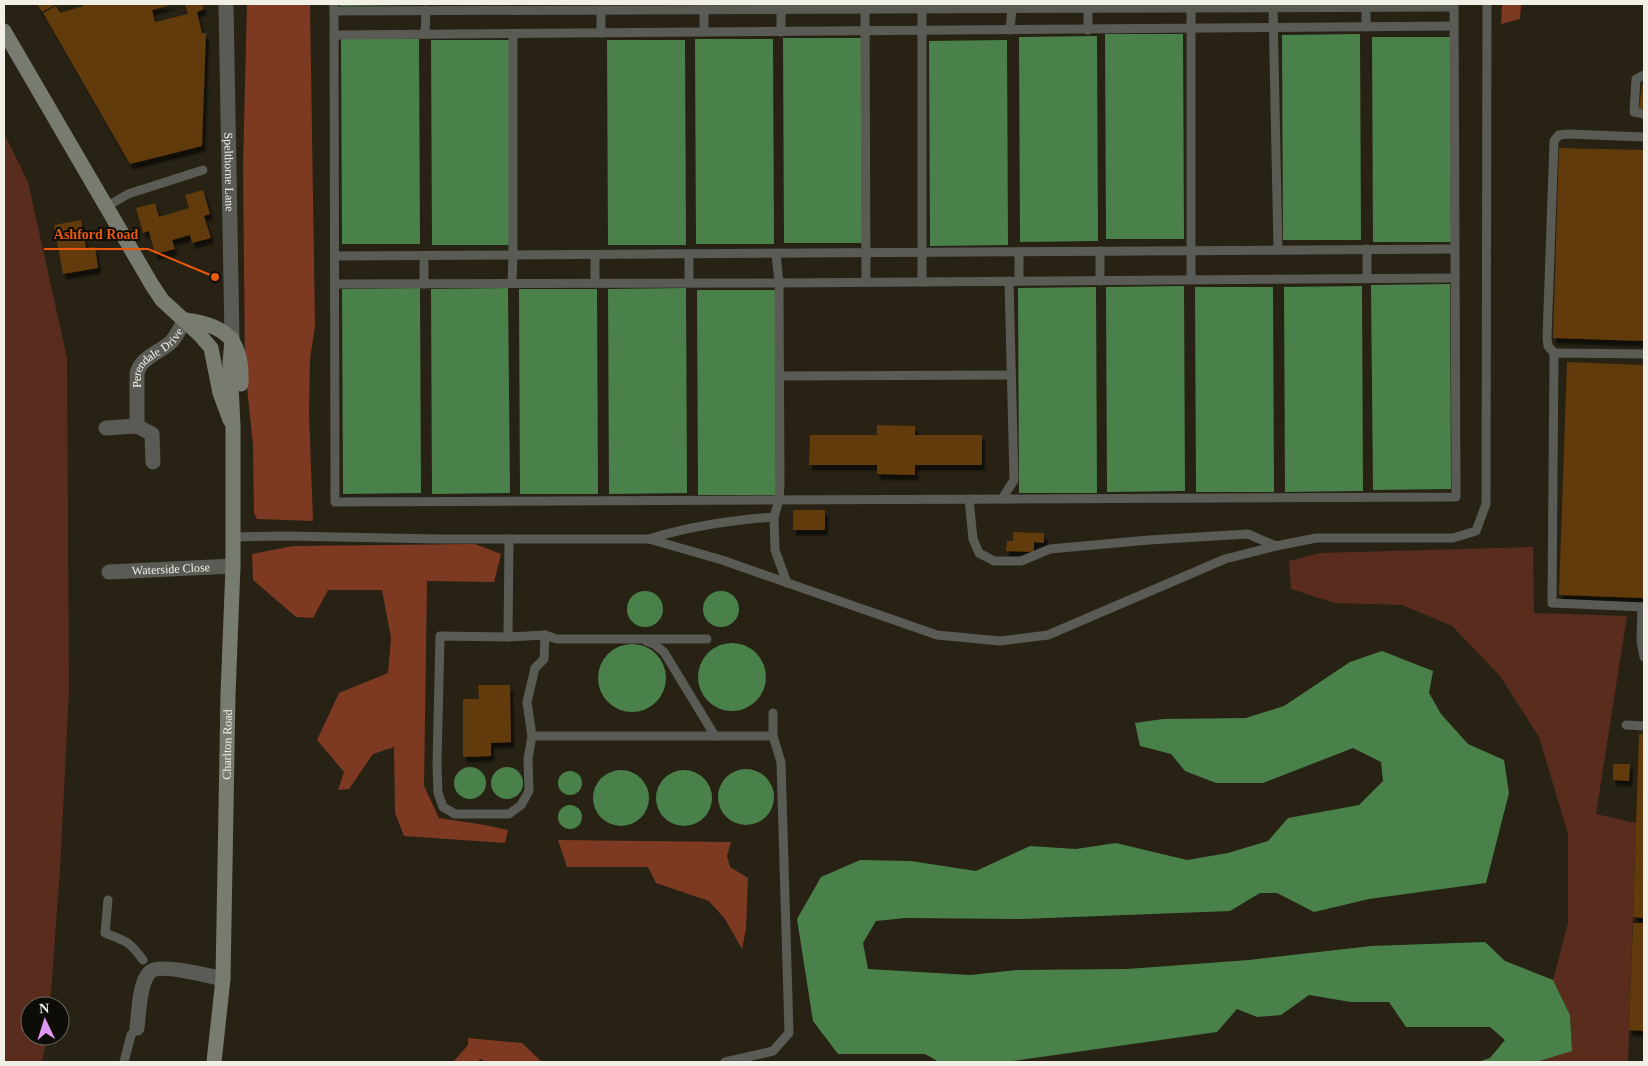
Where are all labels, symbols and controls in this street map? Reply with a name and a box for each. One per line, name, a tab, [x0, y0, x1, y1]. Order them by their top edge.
street label: Spelthorne Lane	[221, 132, 237, 212]
callout: Ashford Road	[44, 220, 148, 249]
text: Ashford Road	[54, 227, 138, 242]
street label: Perendale Drive	[130, 325, 186, 388]
street label: Waterside Close	[132, 560, 210, 578]
street label: Charlton Road	[220, 709, 235, 780]
north arrow	[20, 996, 70, 1046]
text: N	[39, 1001, 50, 1016]

